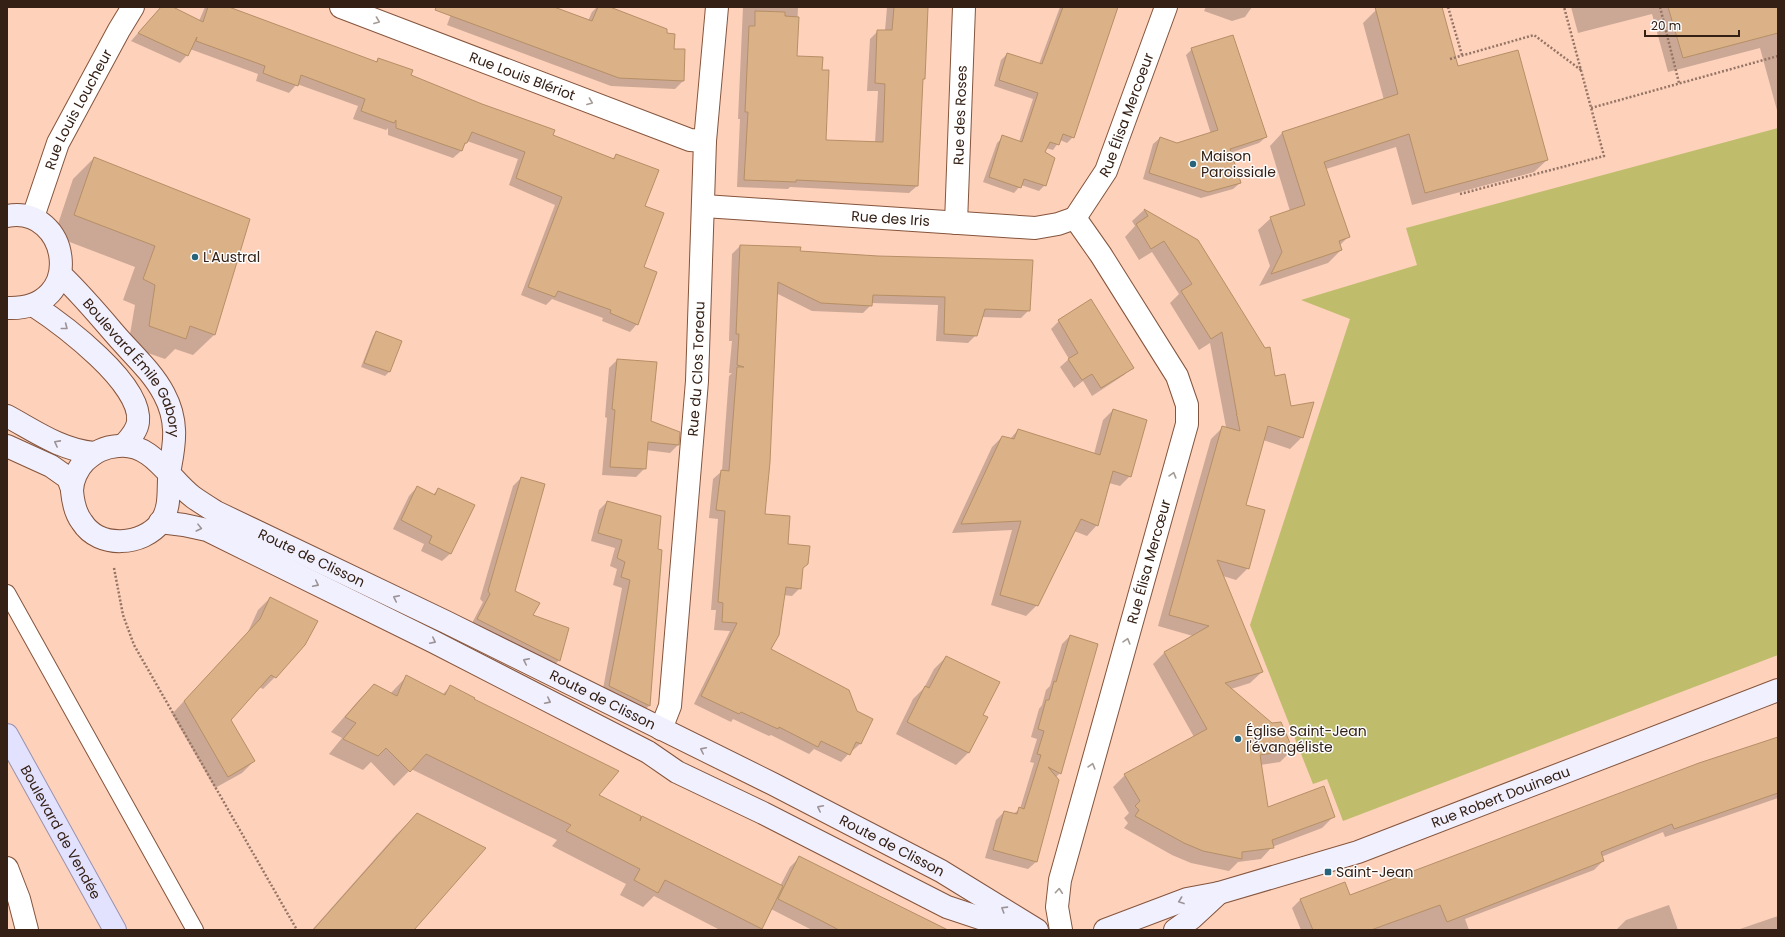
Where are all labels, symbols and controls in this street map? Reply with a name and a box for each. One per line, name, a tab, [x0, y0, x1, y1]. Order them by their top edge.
scale bar	[1645, 12, 1739, 38]
one-way arrow	[374, 16, 381, 24]
text: 20 m	[1651, 17, 1681, 34]
street label: Rue Louis Loucheur	[40, 46, 117, 172]
street label: Rue Louis Blériot	[466, 47, 578, 105]
street label: Rue Élisa Mercoeur	[1094, 50, 1158, 181]
street label: Rue des Roses	[948, 65, 972, 165]
one-way arrow	[587, 98, 594, 106]
place label: Maison Paroissiale	[1201, 146, 1276, 182]
marker: Maison Paroissiale	[1188, 159, 1198, 169]
street label: Rue des Iris	[851, 206, 930, 231]
place label: L'Austral	[203, 247, 260, 267]
marker: L'Austral	[190, 252, 200, 262]
street label: Boulevard Émile Gabory	[78, 294, 184, 437]
street label: Rue du Clos Toreau	[682, 301, 710, 437]
one-way arrow	[61, 322, 68, 329]
one-way arrow	[54, 440, 61, 448]
one-way arrow	[1168, 472, 1177, 479]
street label: Rue Élisa Mercœur	[1122, 497, 1176, 626]
one-way arrow	[195, 524, 202, 532]
street label: Route de Clisson	[255, 524, 368, 592]
one-way arrow	[312, 579, 319, 587]
one-way arrow	[393, 595, 401, 603]
one-way arrow	[428, 636, 436, 644]
one-way arrow	[1122, 637, 1130, 644]
one-way arrow	[522, 658, 530, 666]
street label: Route de Clisson	[546, 665, 659, 734]
one-way arrow	[544, 696, 551, 703]
place label: Église Saint-Jean l'évangéliste	[1246, 721, 1367, 757]
marker: Église Saint-Jean l'évangéliste	[1233, 734, 1243, 744]
one-way arrow	[700, 747, 708, 754]
street label: Rue Robert Douineau	[1428, 761, 1573, 833]
street label: Boulevard de Vendée	[16, 762, 106, 903]
one-way arrow	[1087, 762, 1095, 769]
one-way arrow	[816, 805, 824, 813]
street label: Route de Clisson	[836, 810, 948, 881]
place label: Saint-Jean	[1336, 862, 1413, 882]
marker: Saint-Jean	[1323, 867, 1333, 877]
one-way arrow	[1054, 888, 1063, 894]
one-way arrow	[1178, 896, 1185, 905]
one-way arrow	[1001, 907, 1008, 914]

